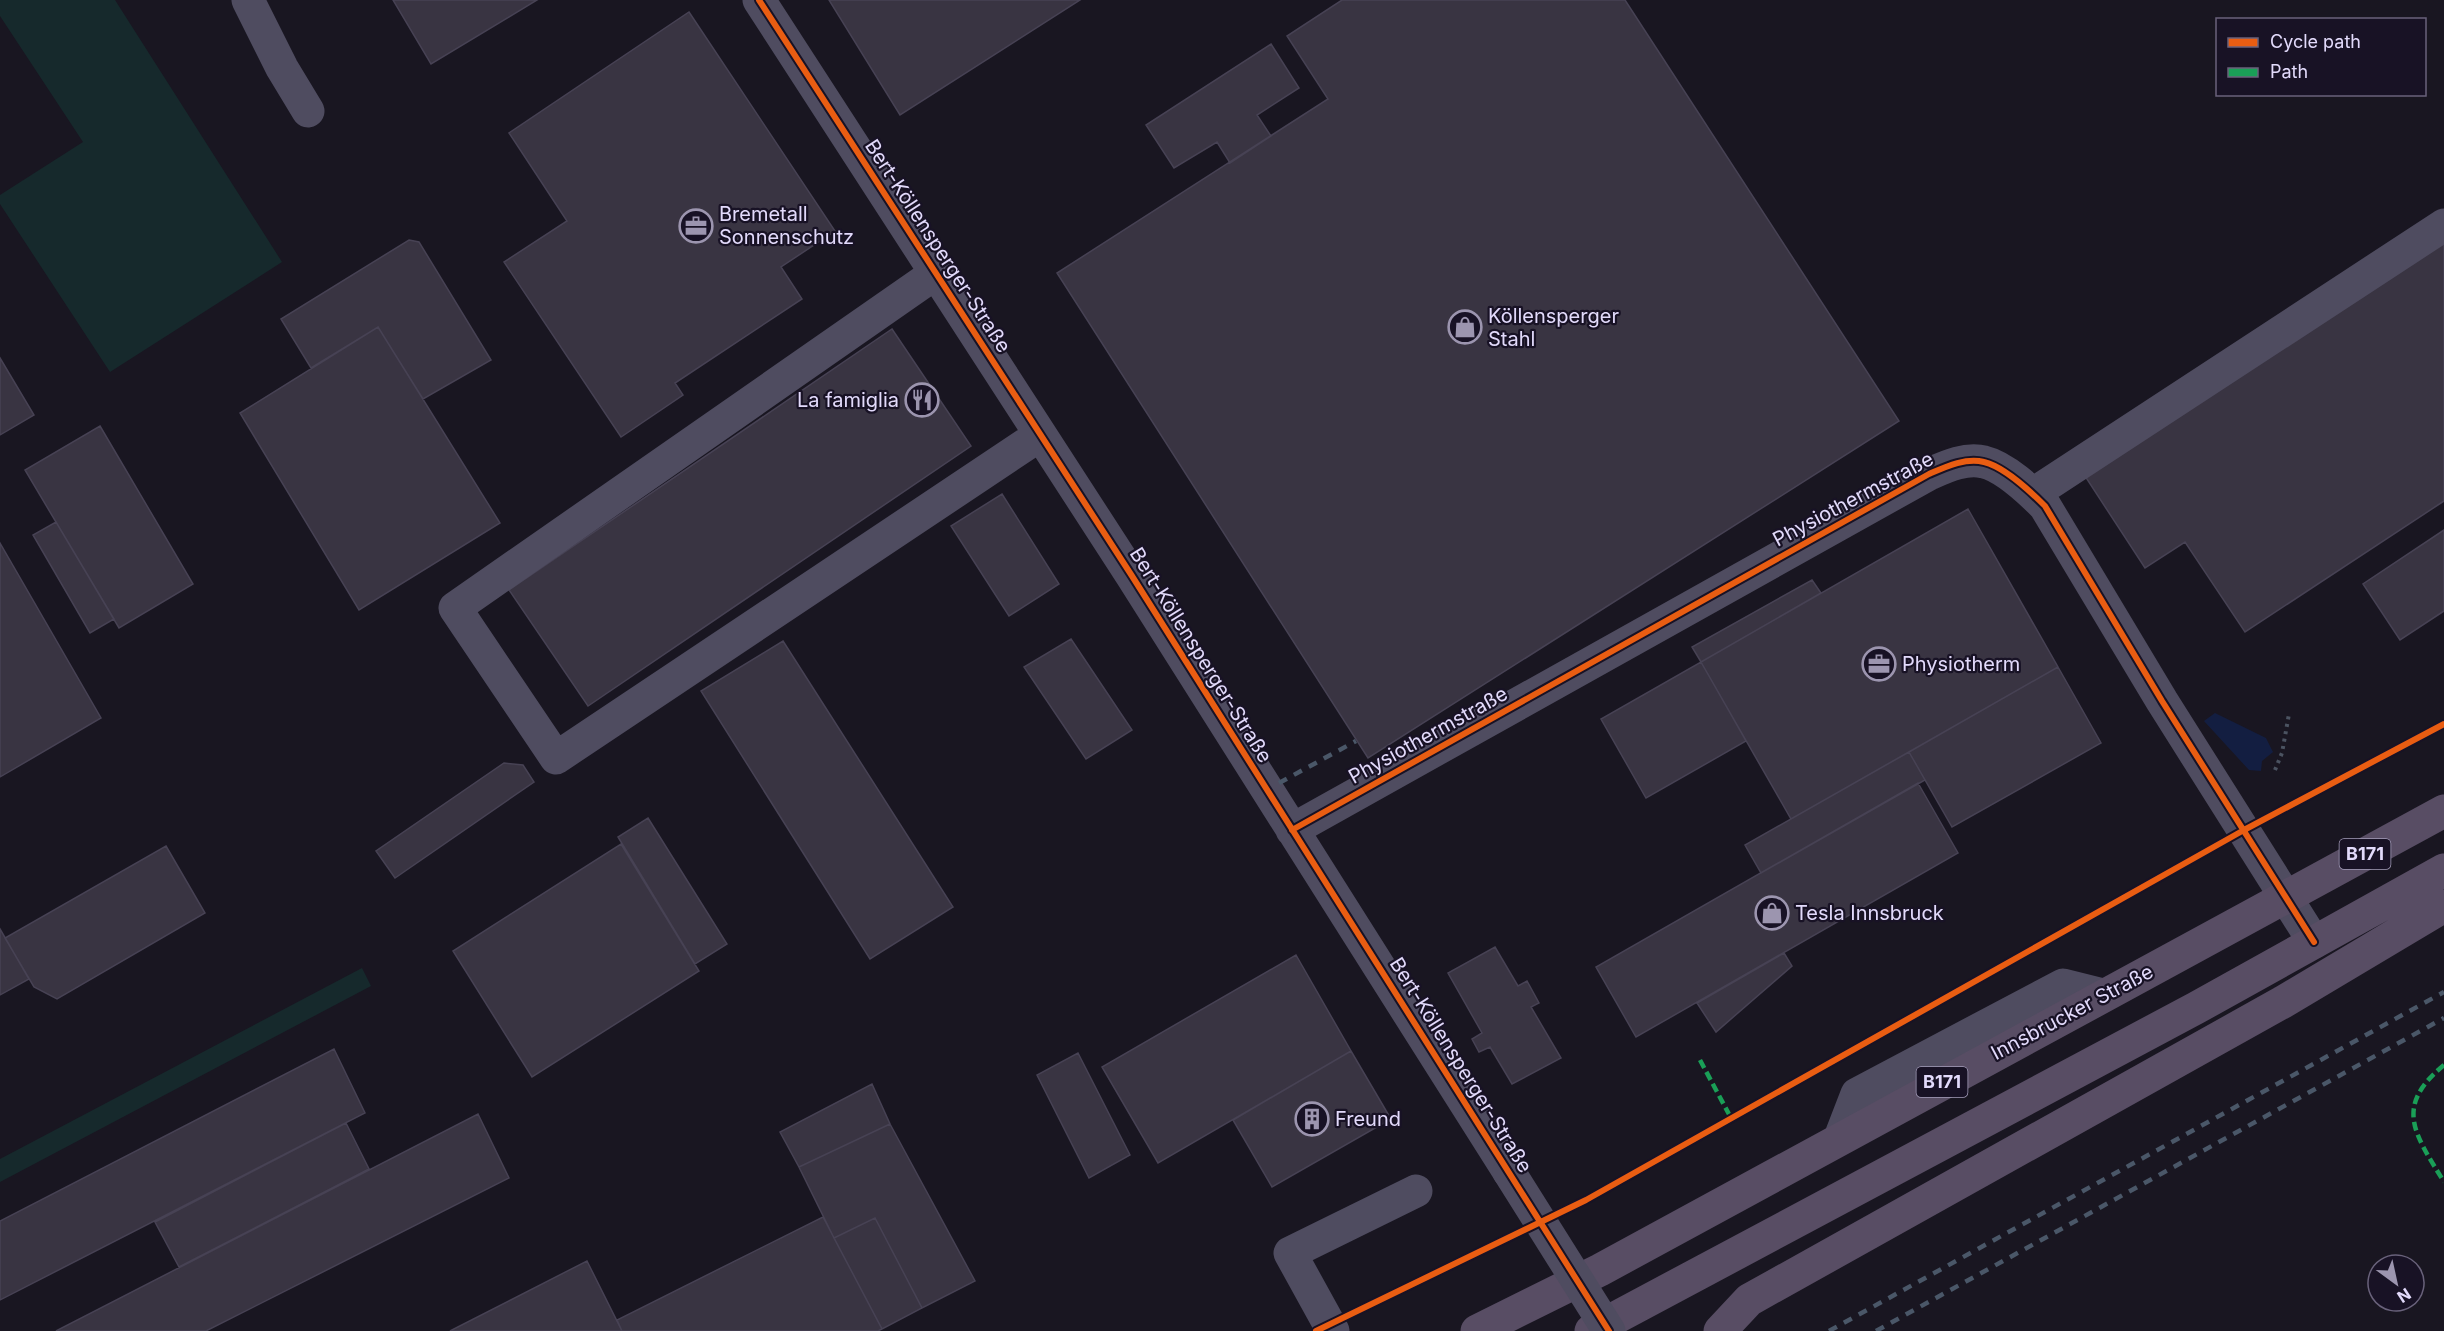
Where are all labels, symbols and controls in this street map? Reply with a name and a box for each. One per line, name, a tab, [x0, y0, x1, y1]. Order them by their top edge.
legend	[2216, 18, 2426, 96]
text: Cycle path	[2270, 31, 2361, 52]
text: Path	[2270, 61, 2308, 82]
street label: Bert-Köllensperger-Straße	[860, 135, 1016, 357]
place label: Bremetall Sonnenschutz	[719, 202, 854, 249]
office icon: Bremetall Sonnenschutz	[678, 208, 714, 244]
place label: Köllensperger Stahl	[1488, 304, 1619, 351]
shop icon: Köllensperger Stahl	[1447, 309, 1483, 345]
restaurant icon: La famiglia	[904, 382, 940, 418]
place label: La famiglia	[797, 388, 899, 412]
street label: Physiothermstraße	[1769, 447, 1937, 551]
street label: Bert-Köllensperger-Straße	[1125, 543, 1277, 767]
office icon: Physiotherm	[1861, 646, 1897, 682]
place label: Physiotherm	[1902, 652, 2020, 676]
street label: Physiothermstraße	[1344, 681, 1512, 789]
road number: B171	[2340, 839, 2390, 869]
shop icon: Tesla Innsbruck	[1754, 895, 1790, 931]
place label: Tesla Innsbruck	[1795, 901, 1944, 925]
street label: Bert-Köllensperger-Straße	[1385, 953, 1537, 1177]
street label: Innsbrucker Straße	[1987, 959, 2157, 1065]
road number: B171	[1916, 1067, 1968, 1097]
building icon: Freund	[1294, 1101, 1330, 1137]
place label: Freund	[1335, 1107, 1401, 1131]
north arrow	[2366, 1253, 2426, 1313]
text: N	[2394, 1284, 2415, 1307]

